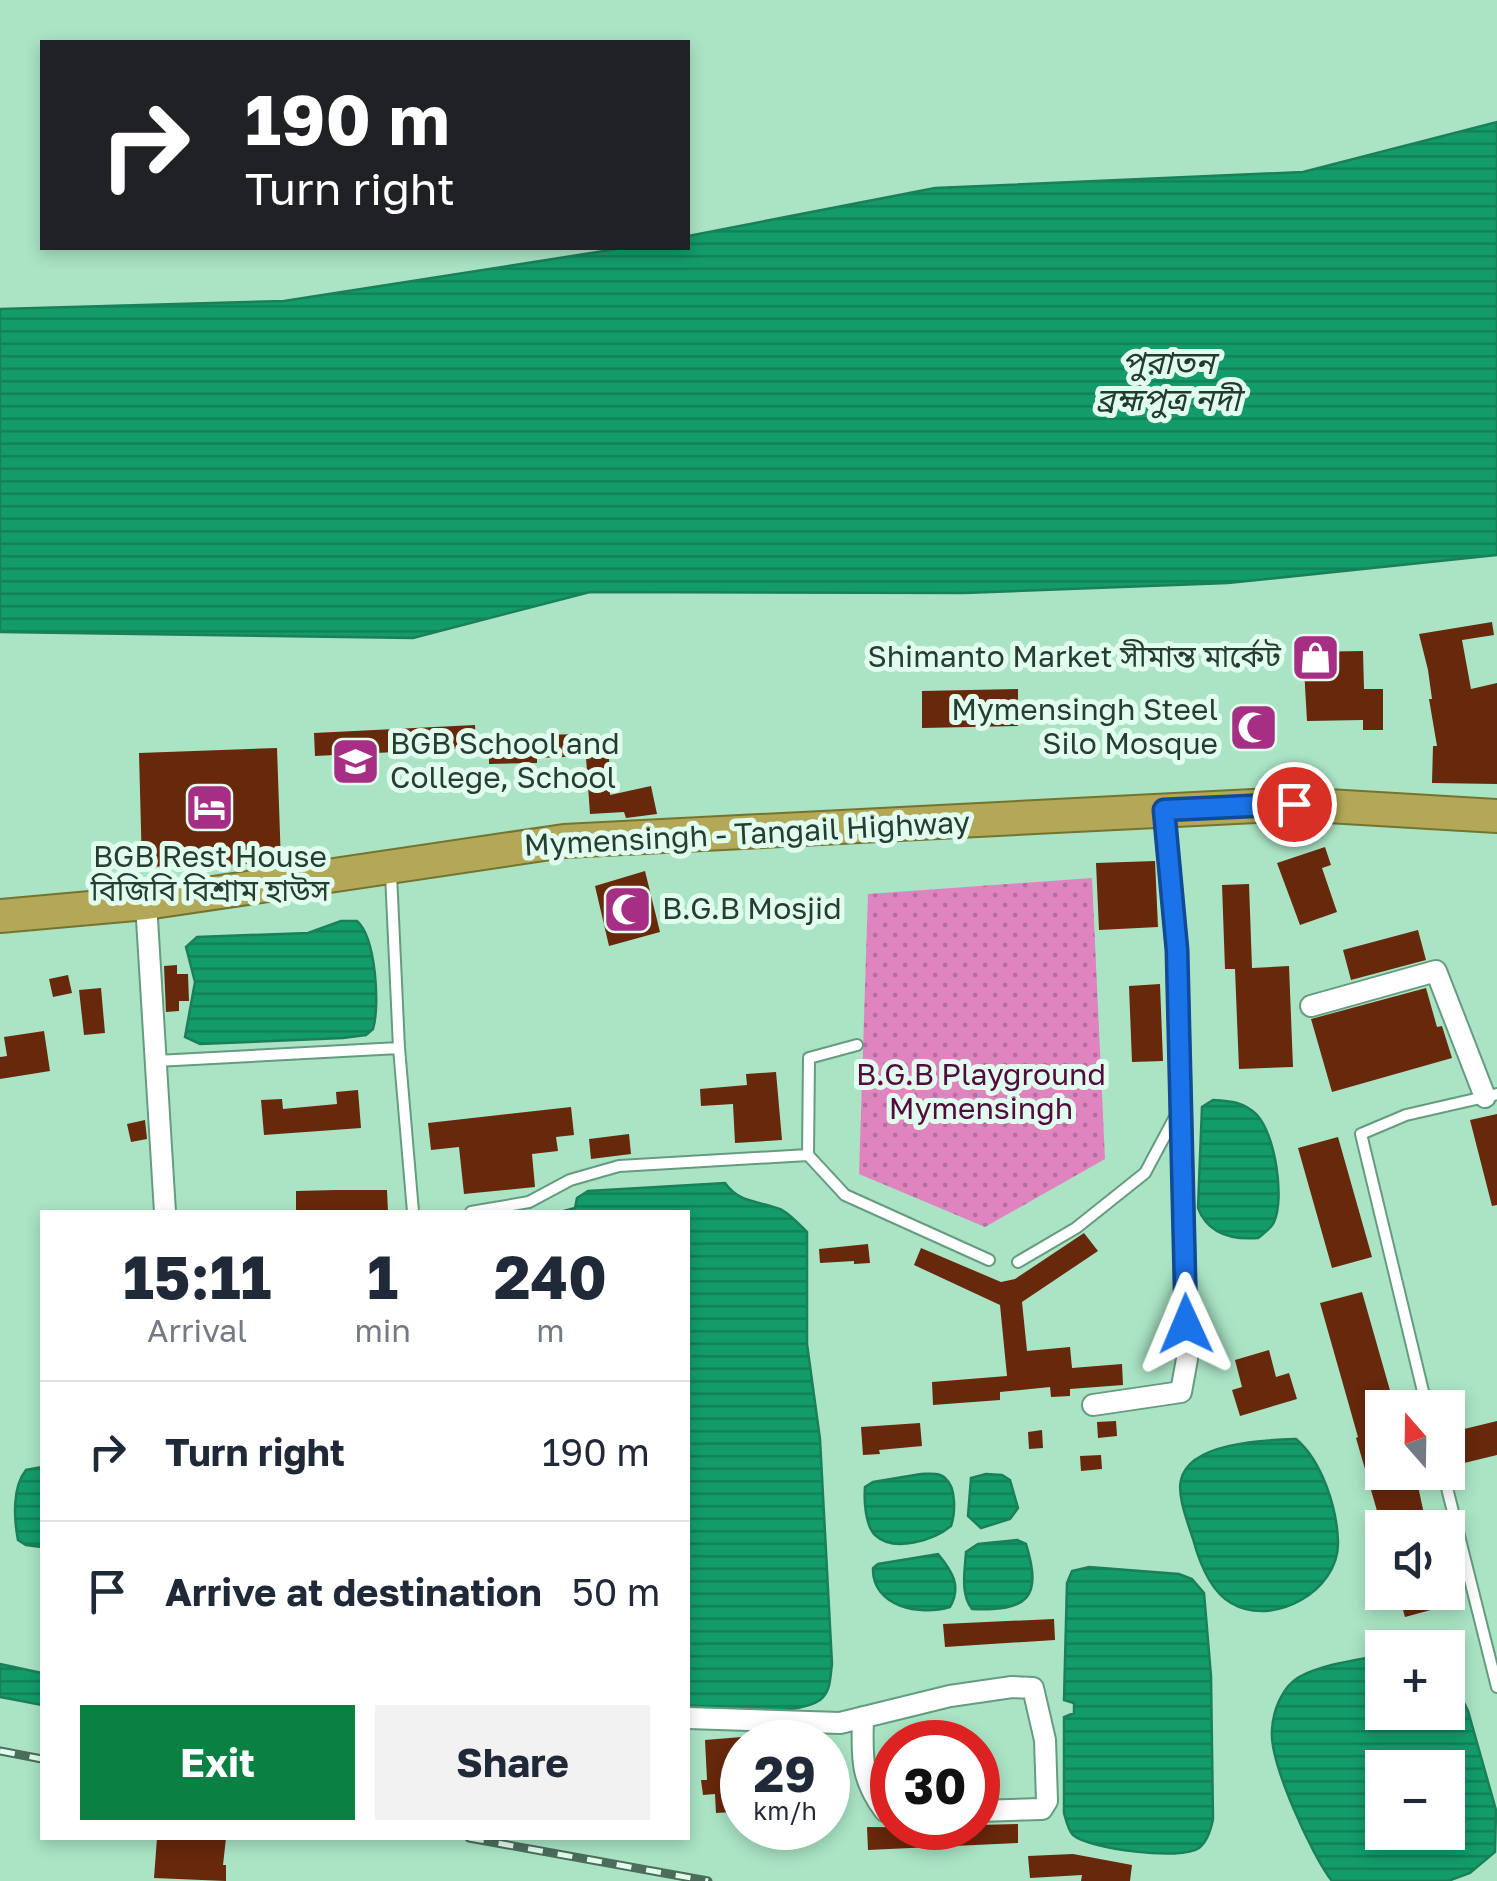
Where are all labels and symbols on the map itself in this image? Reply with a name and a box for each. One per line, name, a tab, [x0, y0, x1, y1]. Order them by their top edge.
water label: পুরাতন ব্রহ্মপুত্র নদী	[1096, 343, 1245, 419]
shop icon: Shimanto Market সীমান্ত মার্কেট	[1290, 631, 1342, 683]
place label: Shimanto Market সীমান্ত মার্কেট	[867, 638, 1282, 674]
place label: Mymensingh Steel Silo Mosque	[951, 691, 1218, 761]
mosque icon: Mymensingh Steel Silo Mosque	[1227, 701, 1279, 753]
place label: BGB School and College, School	[390, 725, 620, 795]
school or university icon: BGB School and College, School	[329, 735, 381, 787]
pin	[1252, 762, 1337, 847]
hotel icon: BGB Rest House বিজিবি বিশ্রাম হাউস	[184, 782, 236, 834]
street label: Mymensingh - Tangail Highway	[523, 803, 971, 863]
place label: BGB Rest House বিজিবি বিশ্রাম হাউস	[90, 838, 330, 908]
mosque icon: B.G.B Mosjid	[601, 883, 653, 935]
place label: B.G.B Mosjid	[662, 890, 842, 926]
park label: B.G.B Playground Mymensingh	[856, 1056, 1106, 1126]
position arrow	[1134, 1272, 1238, 1376]
north arrow	[1365, 1390, 1465, 1490]
speed limit sign: 30	[870, 1720, 1000, 1850]

